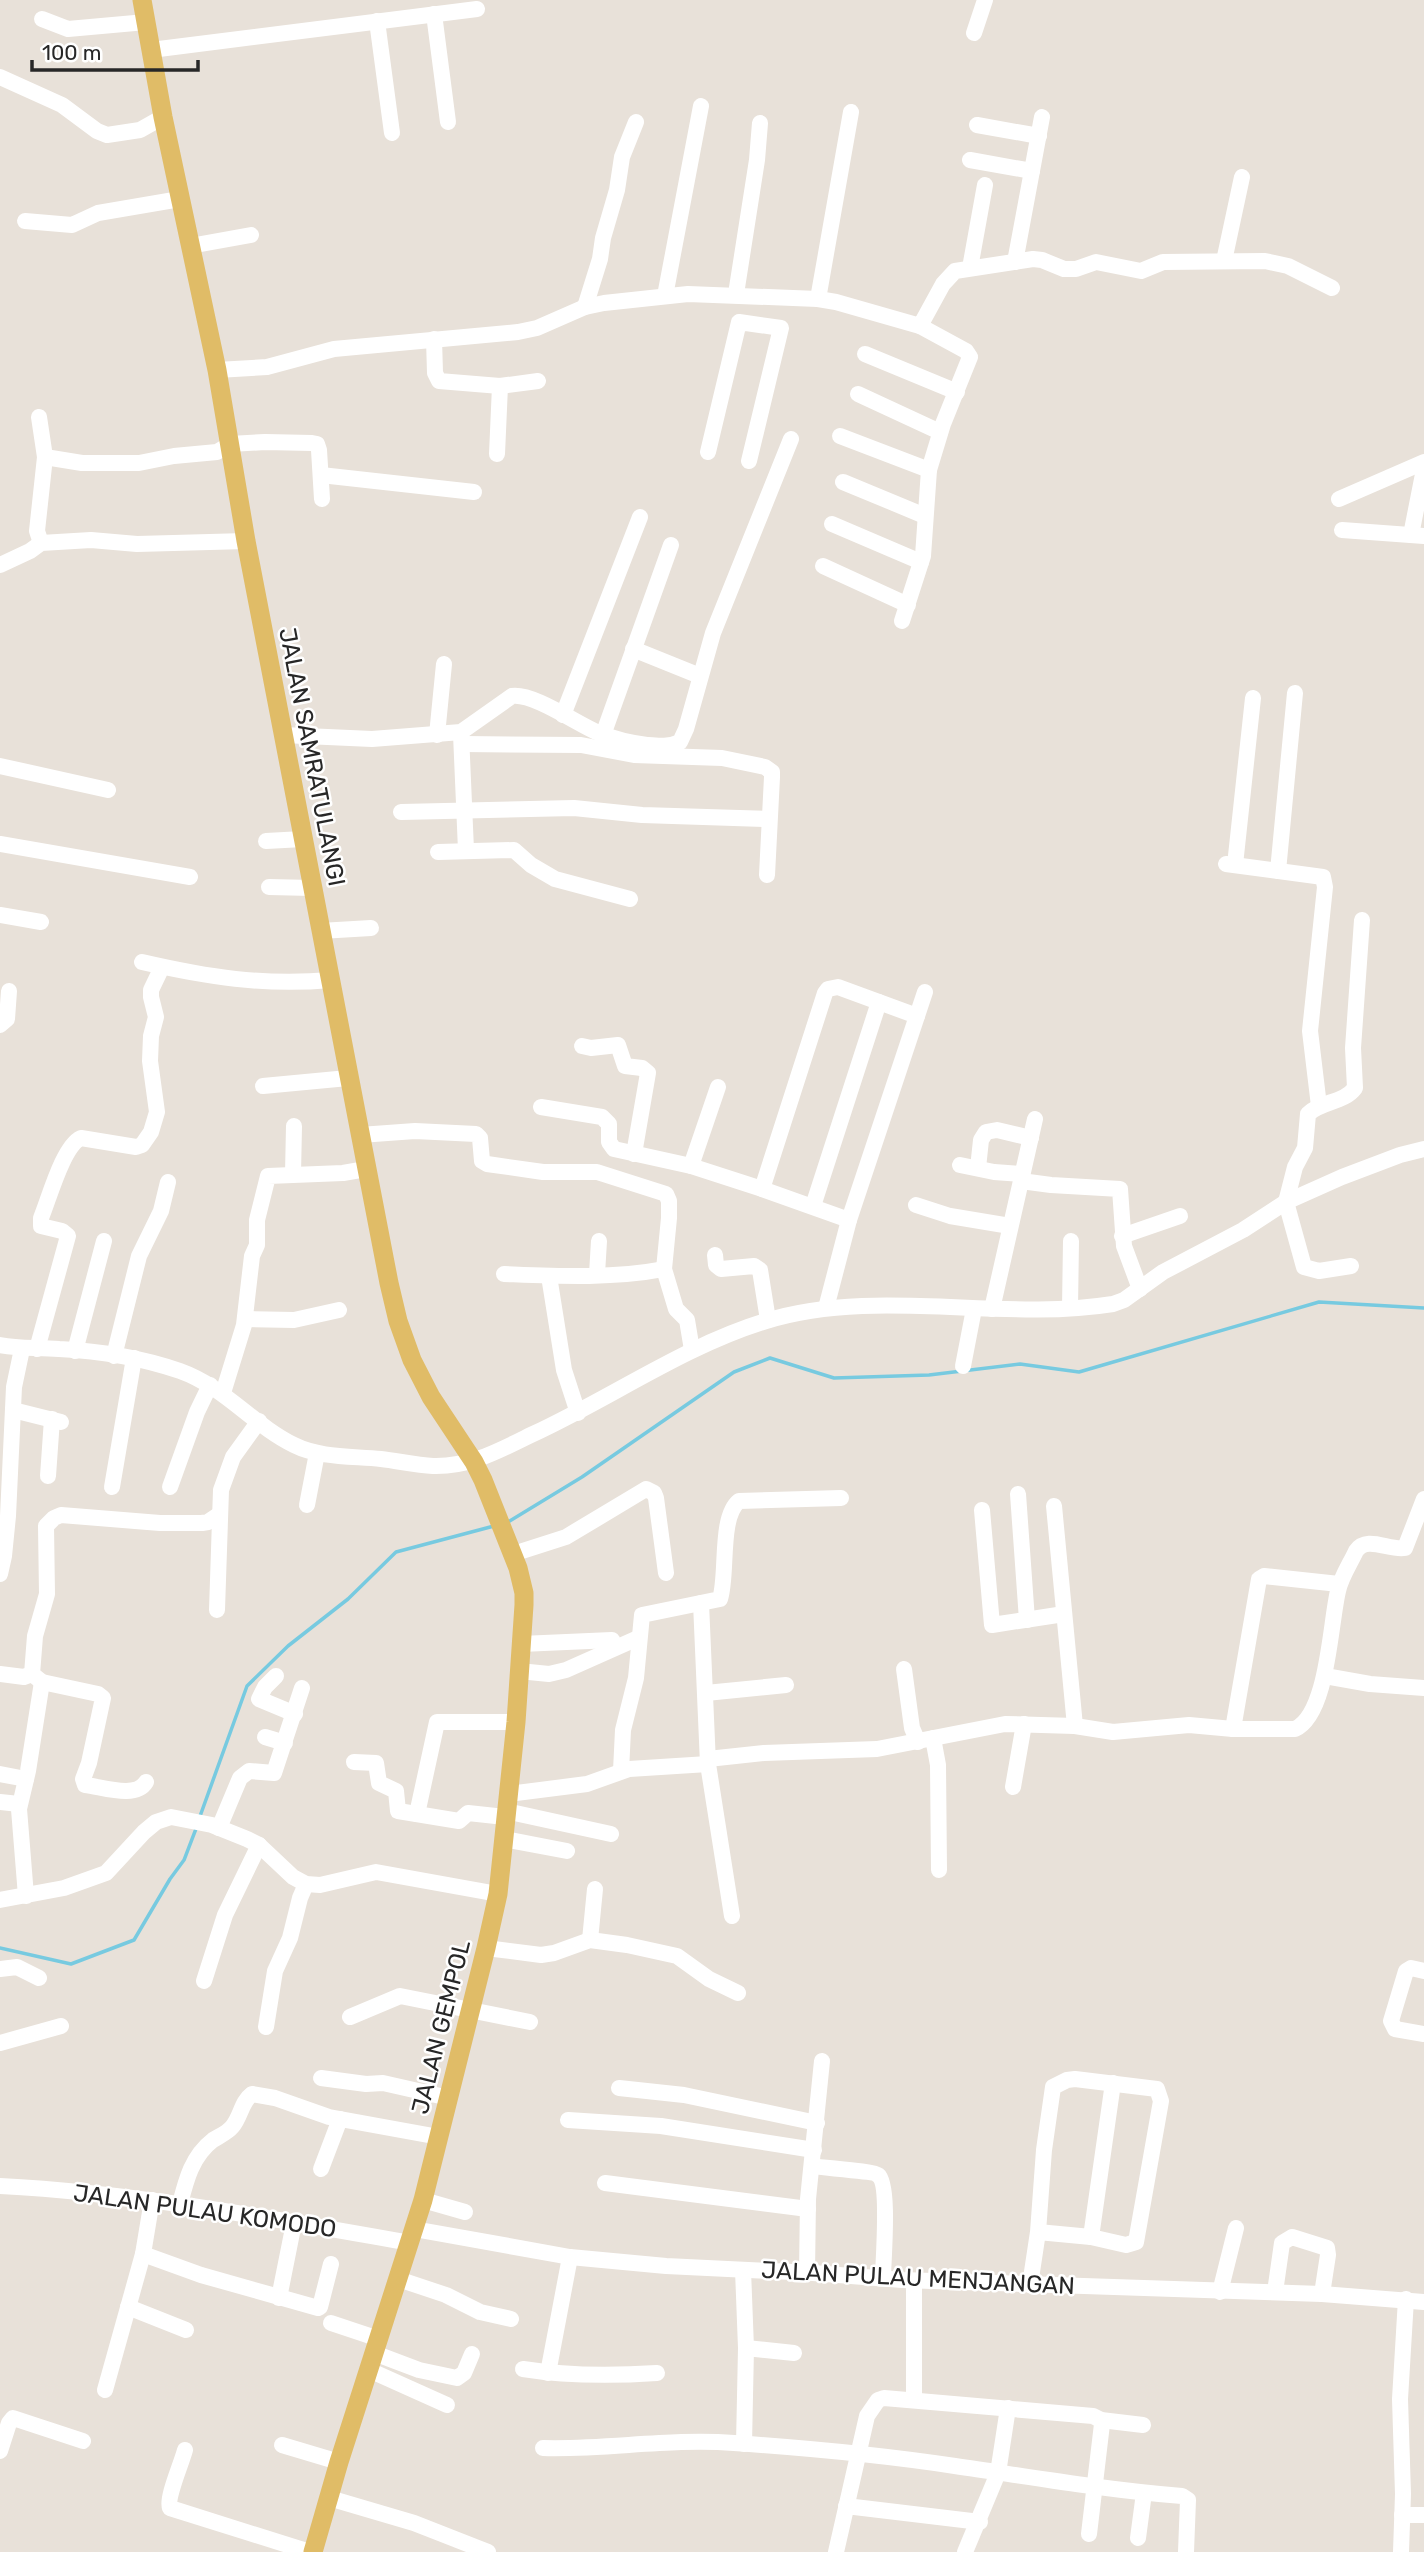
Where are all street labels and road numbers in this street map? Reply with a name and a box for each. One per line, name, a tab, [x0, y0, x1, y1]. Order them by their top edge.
street label: JALAN SAMRATULANGI	[273, 625, 351, 889]
street label: JALAN GEMPOL	[406, 1937, 476, 2117]
street label: JALAN PULAU KOMODO	[72, 2179, 338, 2243]
street label: JALAN PULAU MENJANGAN	[760, 2256, 1076, 2300]

